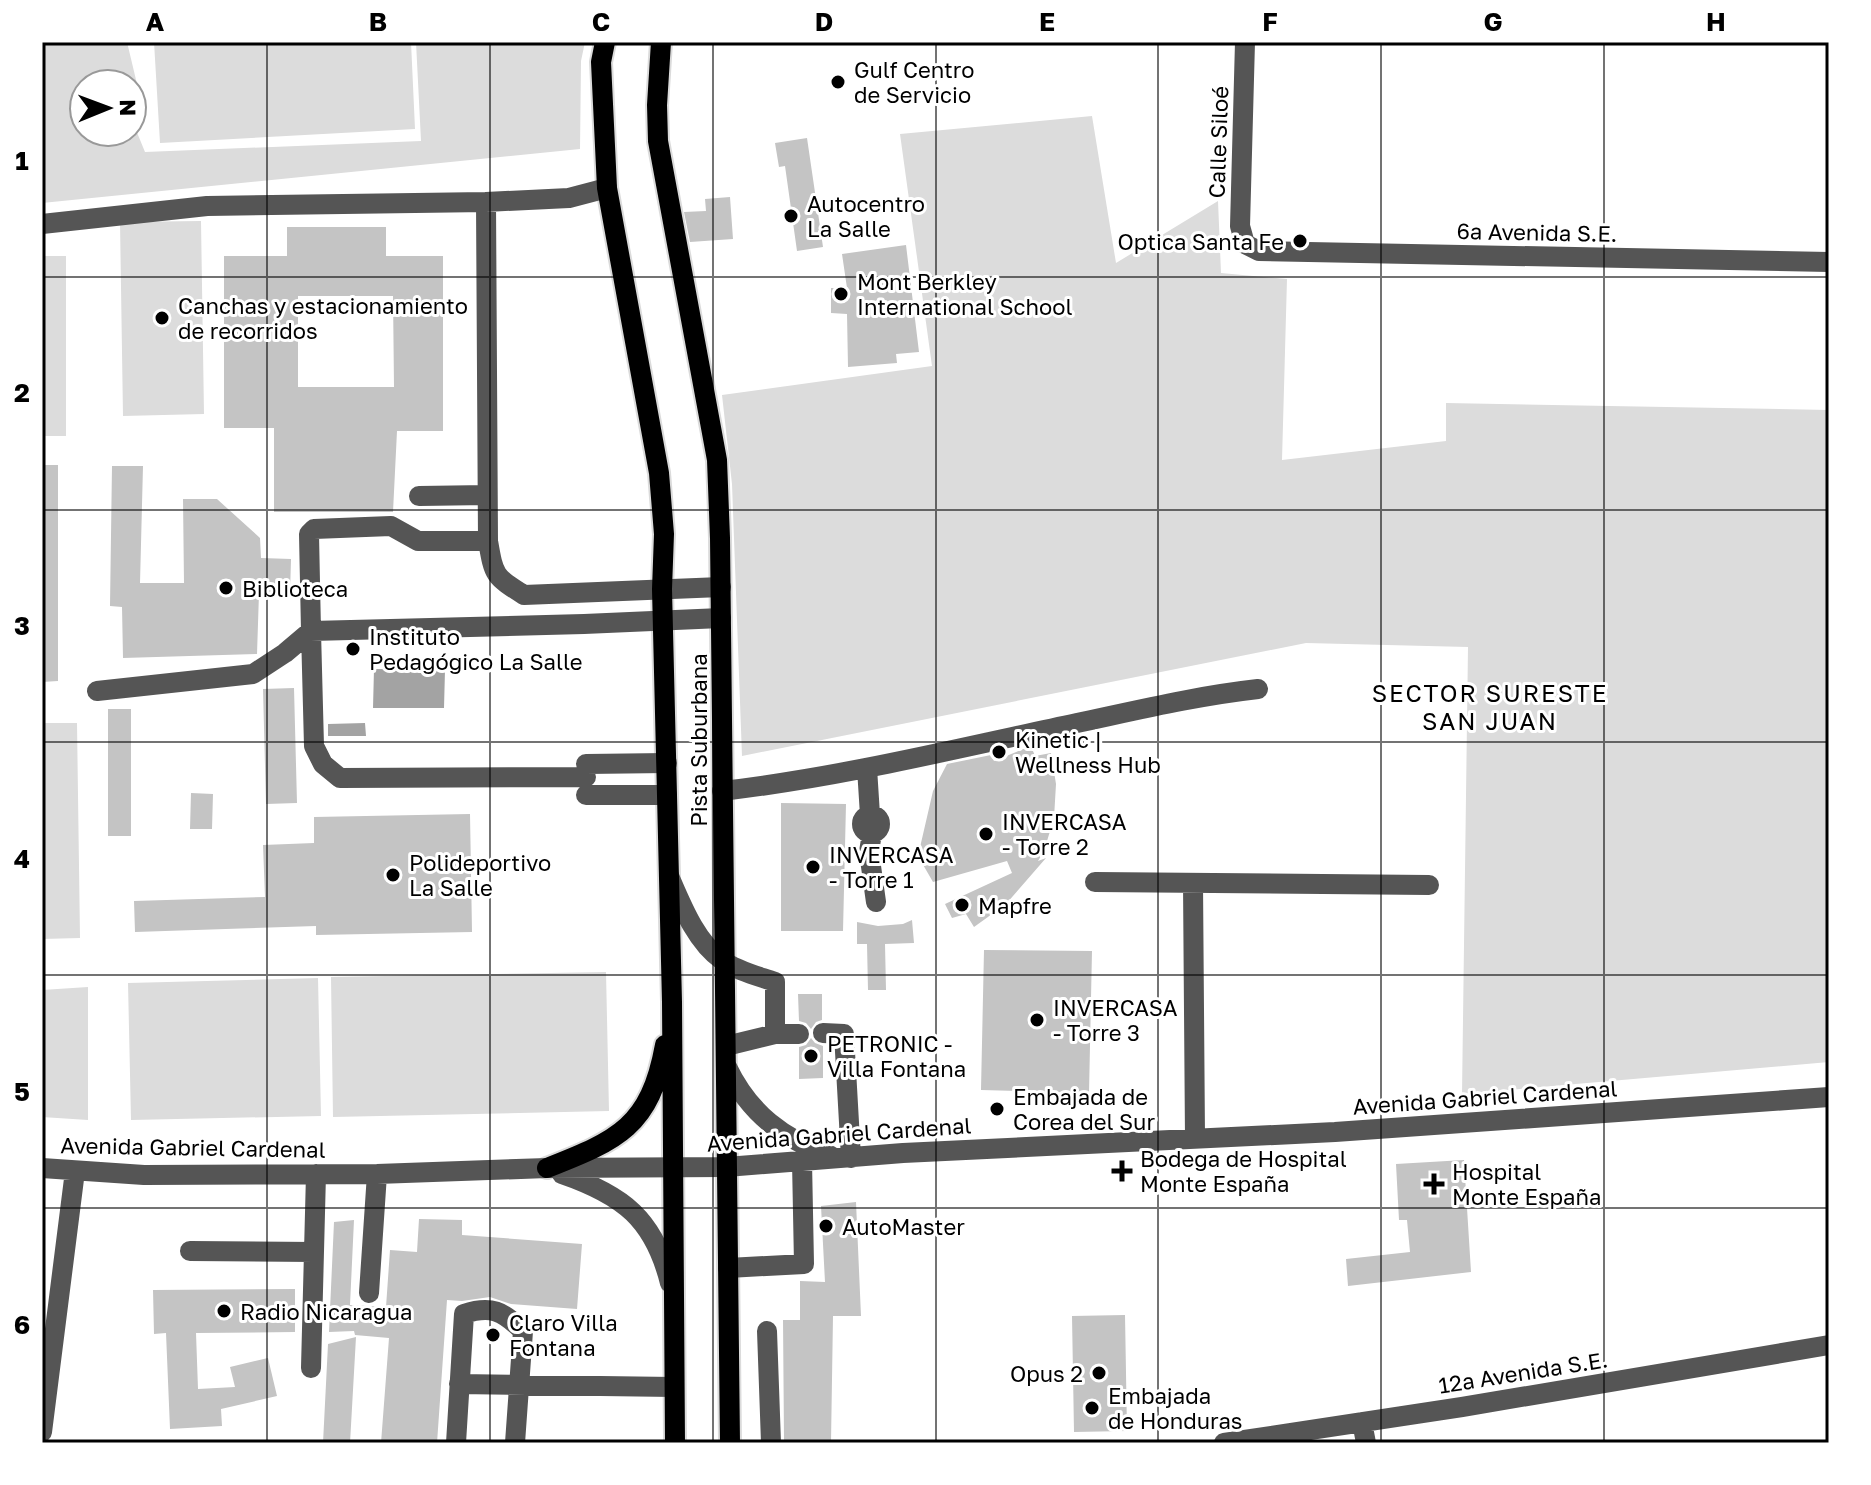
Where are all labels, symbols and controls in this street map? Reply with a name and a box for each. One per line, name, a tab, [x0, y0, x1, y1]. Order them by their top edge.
text: A	[146, 6, 165, 37]
text: B	[369, 6, 387, 37]
text: C	[592, 6, 610, 37]
text: D	[815, 6, 833, 37]
text: E	[1039, 6, 1055, 37]
text: F	[1262, 6, 1278, 37]
text: G	[1483, 6, 1503, 37]
text: H	[1706, 6, 1726, 37]
place label: Gulf Centro de Servicio	[854, 56, 974, 108]
north arrow	[68, 68, 148, 148]
marker: Gulf Centro de Servicio	[829, 73, 847, 91]
street label: Calle Siloé	[1203, 85, 1233, 199]
text: N	[115, 99, 142, 116]
text: 1	[15, 145, 29, 176]
place label: Autocentro La Salle	[807, 190, 925, 242]
marker: Autocentro La Salle	[782, 207, 800, 225]
street label: 6a Avenida S.E.	[1456, 217, 1618, 247]
place label: Optica Santa Fe	[1117, 228, 1284, 255]
marker: Optica Santa Fe	[1291, 232, 1309, 250]
place label: Mont Berkley International School	[857, 268, 1073, 320]
marker: Mont Berkley International School	[832, 285, 850, 303]
place label: Canchas y estacionamiento de recorridos	[178, 292, 468, 344]
marker: Canchas y estacionamiento de recorridos	[153, 309, 171, 327]
text: 2	[14, 377, 30, 408]
place label: Biblioteca	[242, 575, 348, 602]
marker: Biblioteca	[217, 579, 235, 597]
text: 3	[14, 610, 30, 641]
place label: Instituto Pedagógico La Salle	[369, 623, 583, 675]
marker: Instituto Pedagógico La Salle	[344, 640, 362, 658]
street label: Pista Suburbana	[685, 653, 712, 827]
district label: SECTOR SURESTE SAN JUAN	[1372, 678, 1608, 735]
place label: Kinetic | Wellness Hub	[1015, 726, 1161, 778]
marker: Kinetic | Wellness Hub	[990, 743, 1008, 761]
place label: INVERCASA - Torre 2	[1002, 808, 1127, 860]
marker: INVERCASA - Torre 2	[977, 825, 995, 843]
place label: INVERCASA - Torre 1	[829, 841, 954, 893]
text: 4	[14, 843, 30, 874]
place label: Polideportivo La Salle	[409, 849, 551, 901]
marker: INVERCASA - Torre 1	[804, 858, 822, 876]
marker: Polideportivo La Salle	[384, 866, 402, 884]
place label: Mapfre	[978, 892, 1052, 919]
marker: Mapfre	[953, 896, 971, 914]
place label: INVERCASA - Torre 3	[1053, 994, 1178, 1046]
marker: INVERCASA - Torre 3	[1028, 1011, 1046, 1029]
place label: PETRONIC - Villa Fontana	[827, 1030, 966, 1082]
marker: PETRONIC - Villa Fontana	[802, 1047, 820, 1065]
street label: Avenida Gabriel Cardenal	[1352, 1074, 1618, 1120]
text: 5	[14, 1076, 30, 1107]
place label: Embajada de Corea del Sur	[1013, 1083, 1155, 1135]
marker: Embajada de Corea del Sur	[988, 1100, 1006, 1118]
street label: Avenida Gabriel Cardenal	[706, 1111, 972, 1157]
street label: Avenida Gabriel Cardenal	[60, 1131, 326, 1163]
place label: Bodega de Hospital Monte España	[1140, 1145, 1347, 1197]
place label: Hospital Monte España	[1452, 1158, 1602, 1210]
marker: Bodega de Hospital Monte España	[1111, 1160, 1133, 1182]
marker: Hospital Monte España	[1423, 1173, 1445, 1195]
place label: AutoMaster	[842, 1213, 965, 1240]
marker: AutoMaster	[817, 1217, 835, 1235]
place label: Radio Nicaragua	[240, 1298, 412, 1325]
marker: Radio Nicaragua	[215, 1302, 233, 1320]
text: 6	[14, 1309, 30, 1340]
place label: Claro Villa Fontana	[509, 1309, 618, 1361]
marker: Claro Villa Fontana	[484, 1326, 502, 1344]
street label: 12a Avenida S.E.	[1437, 1345, 1609, 1399]
place label: Opus 2	[1010, 1360, 1083, 1387]
marker: Opus 2	[1090, 1364, 1108, 1382]
place label: Embajada de Honduras	[1108, 1382, 1243, 1434]
marker: Embajada de Honduras	[1083, 1399, 1101, 1417]

